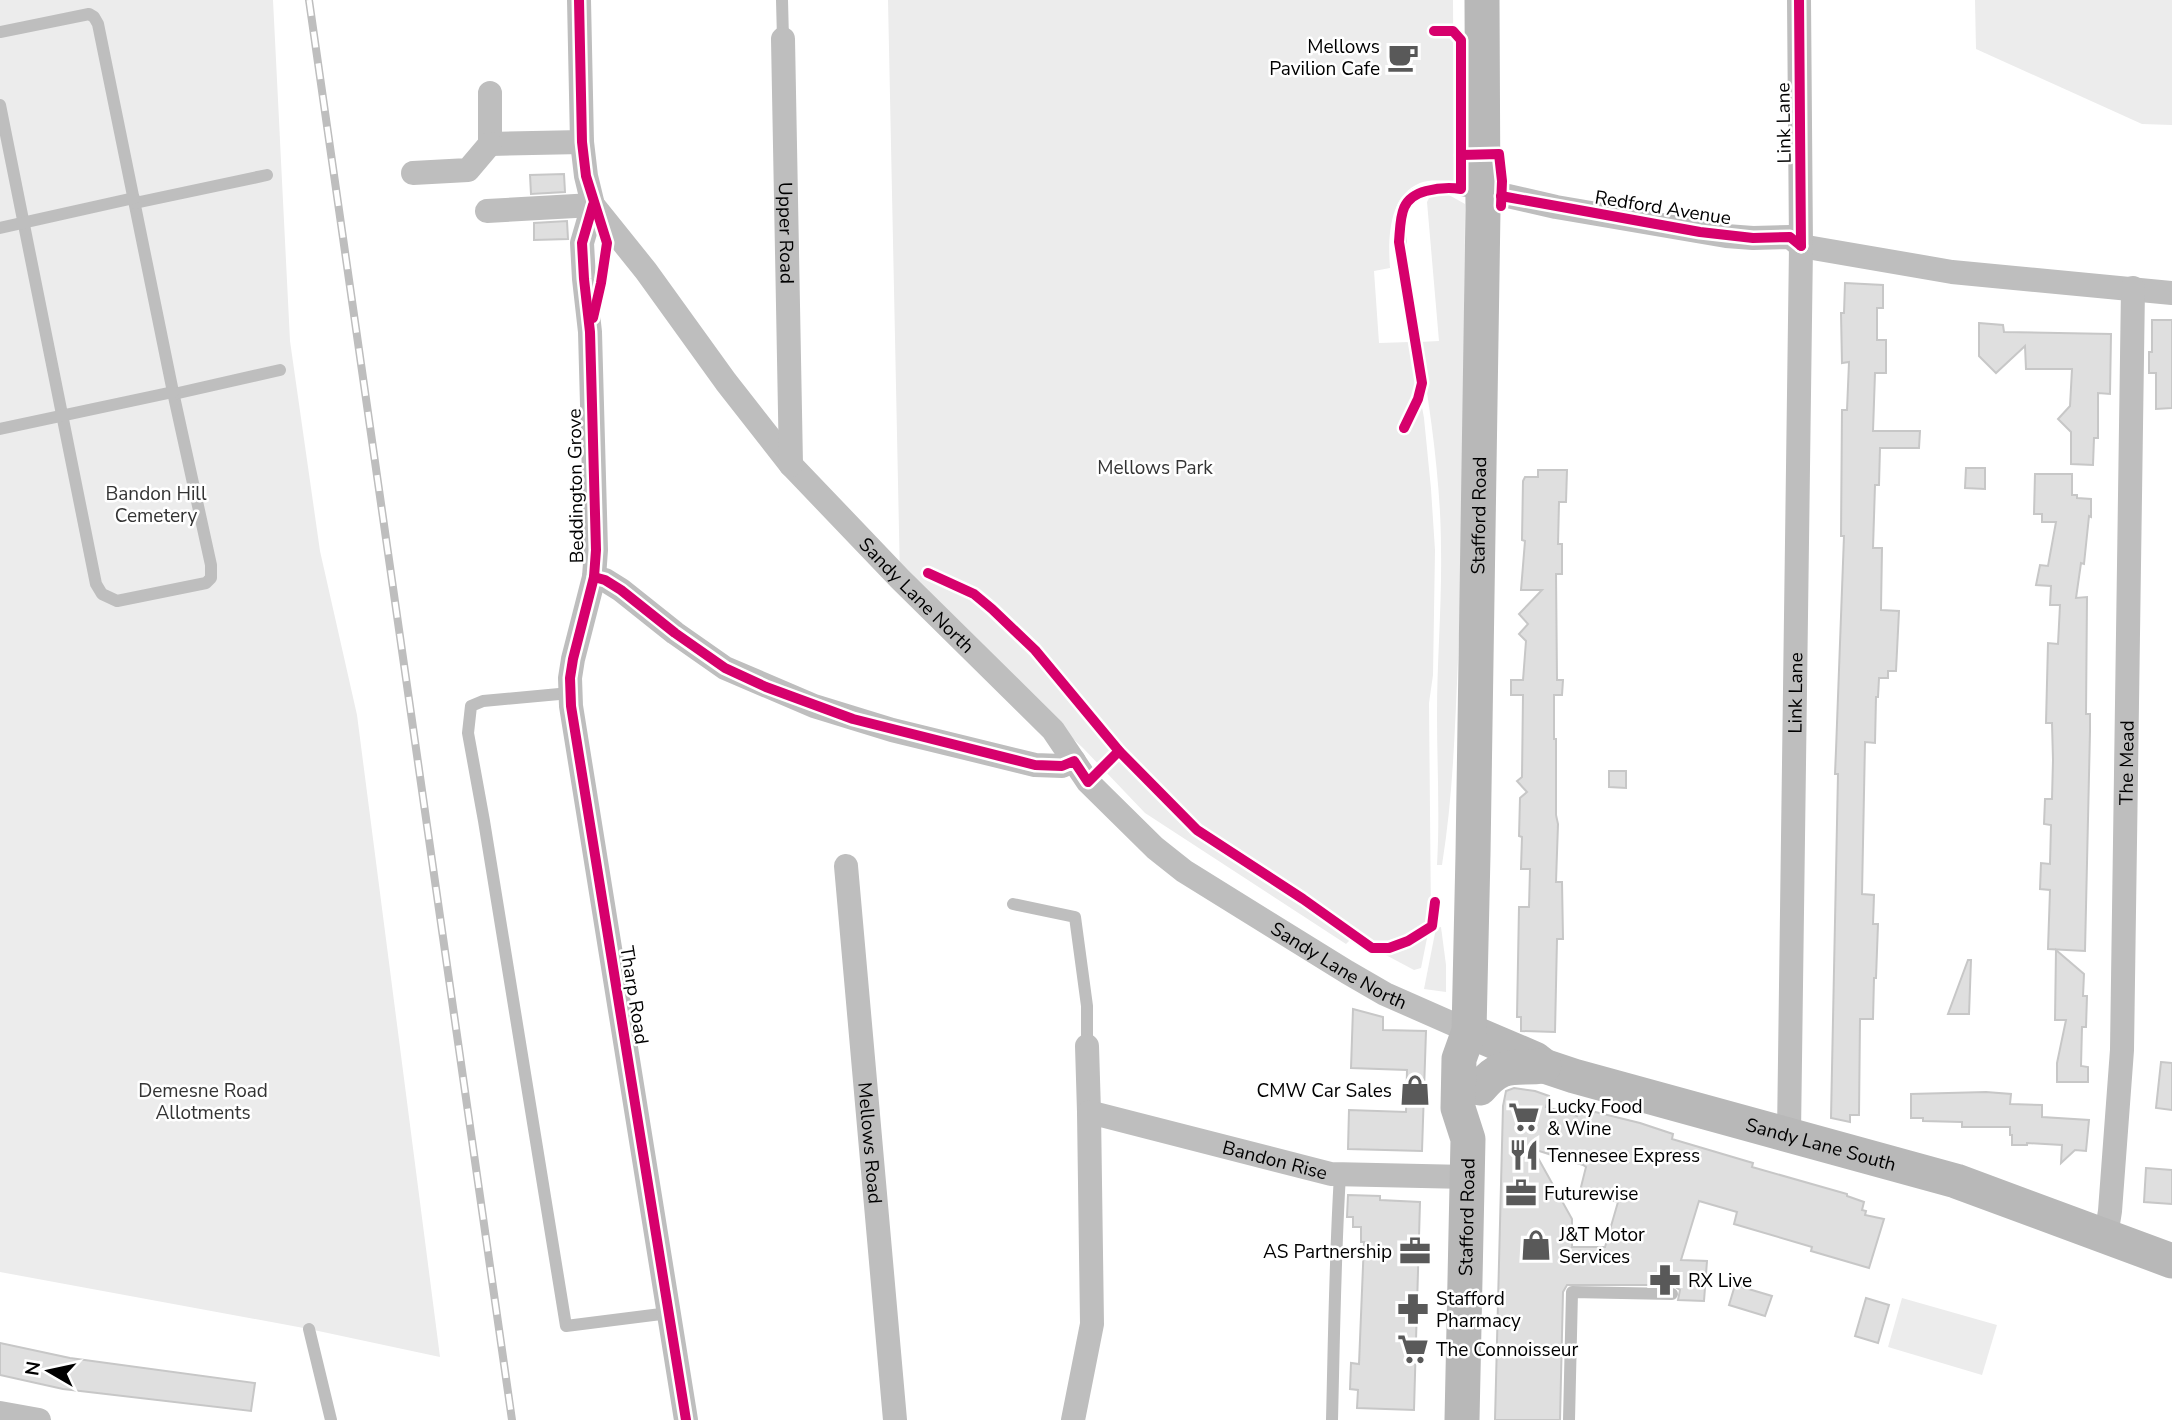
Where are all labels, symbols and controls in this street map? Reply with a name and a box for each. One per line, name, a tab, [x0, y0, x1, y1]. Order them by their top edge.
place label: Mellows Pavilion Cafe	[1269, 34, 1380, 82]
cafe icon: Mellows Pavilion Cafe	[1386, 40, 1420, 74]
street label: Link Lane	[1770, 82, 1798, 164]
street label: Upper Road	[772, 182, 800, 284]
street label: Redford Avenue	[1593, 184, 1733, 232]
street label: Beddington Grove	[562, 408, 590, 564]
park label: Mellows Park	[1097, 455, 1213, 481]
street label: Stafford Road	[1465, 456, 1493, 575]
park label: Bandon Hill Cemetery	[105, 481, 207, 529]
street label: Sandy Lane North	[853, 532, 980, 659]
street label: Link Lane	[1782, 652, 1810, 734]
street label: The Mead	[2114, 720, 2141, 805]
street label: Sandy Lane North	[1266, 916, 1411, 1016]
street label: Tharp Road	[613, 944, 655, 1046]
shop icon: CMW Car Sales	[1398, 1073, 1432, 1107]
park label: Demesne Road Allotments	[138, 1078, 268, 1126]
place label: CMW Car Sales	[1256, 1078, 1392, 1104]
street label: Mellows Road	[851, 1081, 888, 1205]
place label: Lucky Food & Wine	[1547, 1094, 1643, 1142]
supermarket icon: Lucky Food & Wine	[1507, 1100, 1541, 1134]
street label: Sandy Lane South	[1743, 1112, 1899, 1178]
street label: Bandon Rise	[1220, 1135, 1330, 1187]
restaurant icon: Tennesee Express	[1507, 1138, 1541, 1172]
place label: Tennesee Express	[1547, 1143, 1700, 1169]
street label: Stafford Road	[1453, 1158, 1482, 1276]
office icon: Futurewise	[1504, 1176, 1538, 1210]
place label: Futurewise	[1544, 1181, 1638, 1207]
place label: J&T Motor Services	[1558, 1222, 1645, 1270]
shop icon: J&T Motor Services	[1519, 1228, 1553, 1262]
office icon: AS Partnership	[1398, 1234, 1432, 1268]
place label: AS Partnership	[1263, 1239, 1392, 1265]
pharmacy icon: RX Live	[1648, 1263, 1682, 1297]
place label: RX Live	[1688, 1268, 1752, 1294]
place label: Stafford Pharmacy	[1436, 1286, 1521, 1334]
pharmacy icon: Stafford Pharmacy	[1396, 1292, 1430, 1326]
supermarket icon: The Connoisseur	[1396, 1332, 1430, 1366]
north arrow	[14, 1336, 84, 1406]
place label: The Connoisseur	[1436, 1337, 1579, 1363]
text: N	[19, 1359, 47, 1378]

